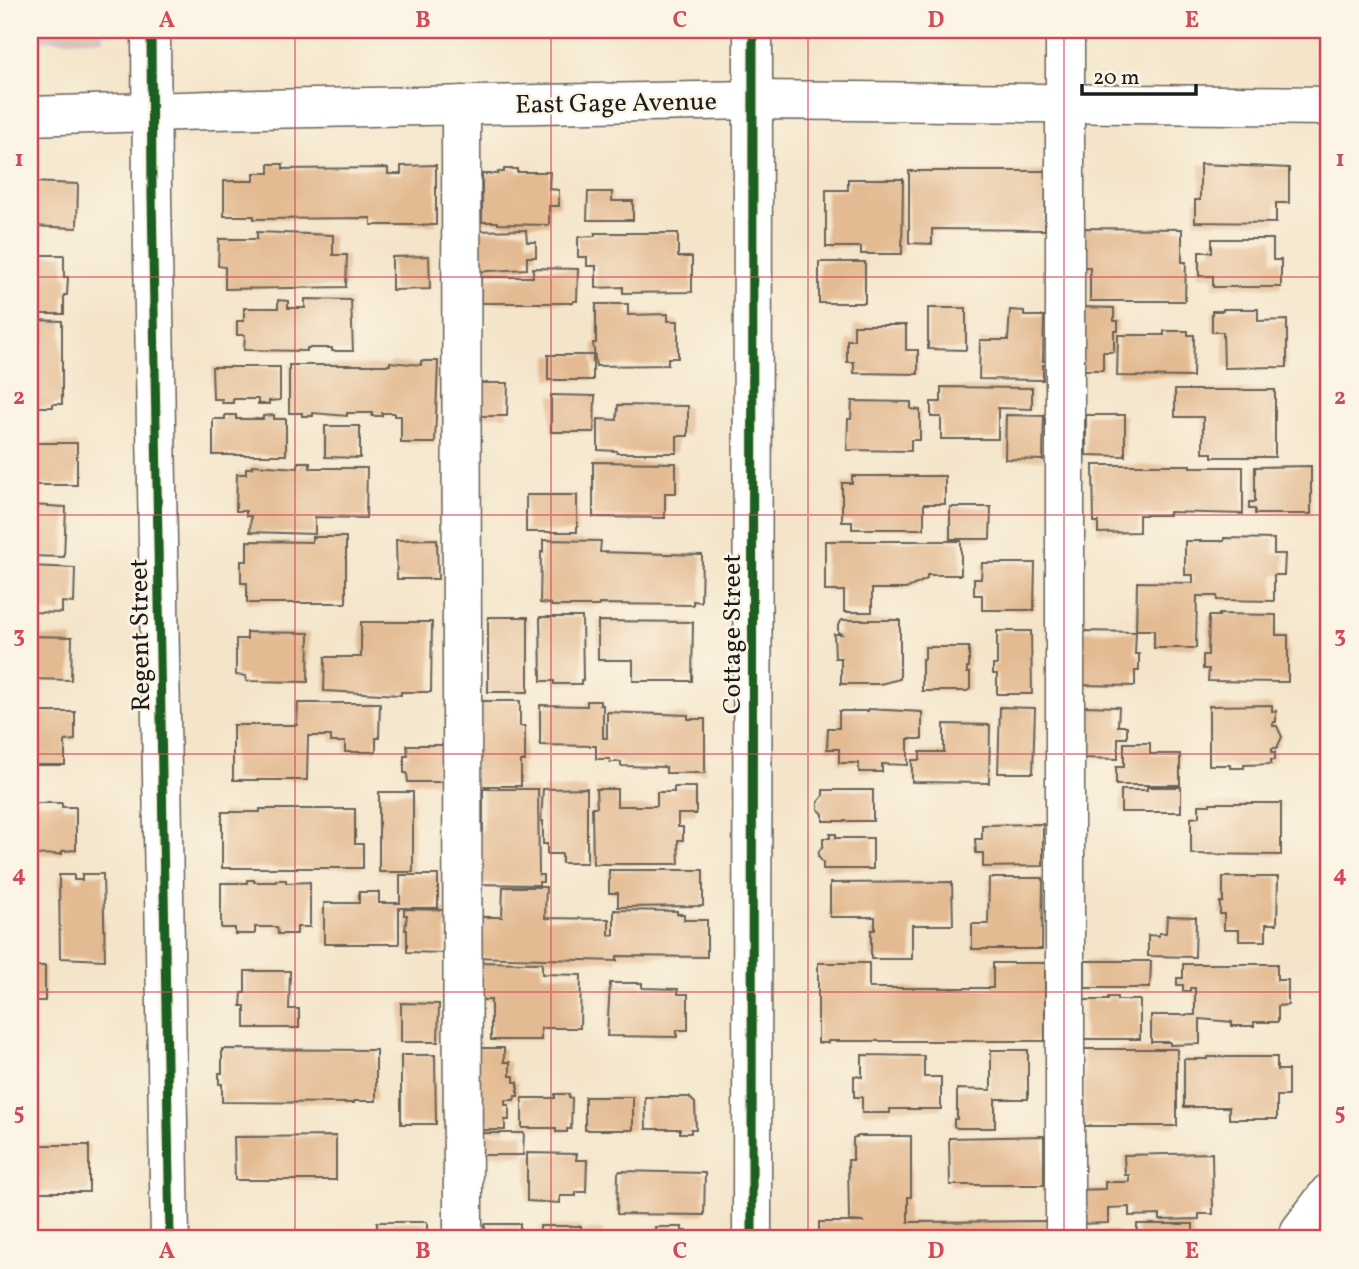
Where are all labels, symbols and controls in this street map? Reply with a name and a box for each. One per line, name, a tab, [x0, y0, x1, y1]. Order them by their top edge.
text: A	[159, 5, 175, 37]
text: B	[415, 5, 431, 37]
text: C	[673, 5, 687, 37]
text: D	[928, 5, 945, 37]
text: E	[1185, 5, 1199, 37]
scale bar	[1082, 52, 1196, 96]
text: 20 m	[1093, 64, 1139, 93]
street label: East Gage Avenue	[515, 84, 717, 124]
text: 1	[14, 144, 24, 176]
text: 1	[1335, 144, 1345, 176]
text: 2	[13, 382, 25, 414]
text: 2	[1334, 382, 1346, 414]
street label: Cottage Street	[715, 554, 751, 714]
street label: Regent Street	[122, 558, 160, 712]
text: 3	[13, 620, 25, 652]
text: 3	[1334, 620, 1346, 652]
text: 4	[12, 859, 26, 891]
text: 4	[1333, 859, 1347, 891]
text: 5	[13, 1097, 25, 1129]
text: 5	[1334, 1097, 1346, 1129]
text: A	[159, 1236, 175, 1268]
text: B	[415, 1236, 431, 1268]
text: C	[673, 1236, 687, 1268]
text: D	[928, 1236, 945, 1268]
text: E	[1185, 1236, 1199, 1268]

